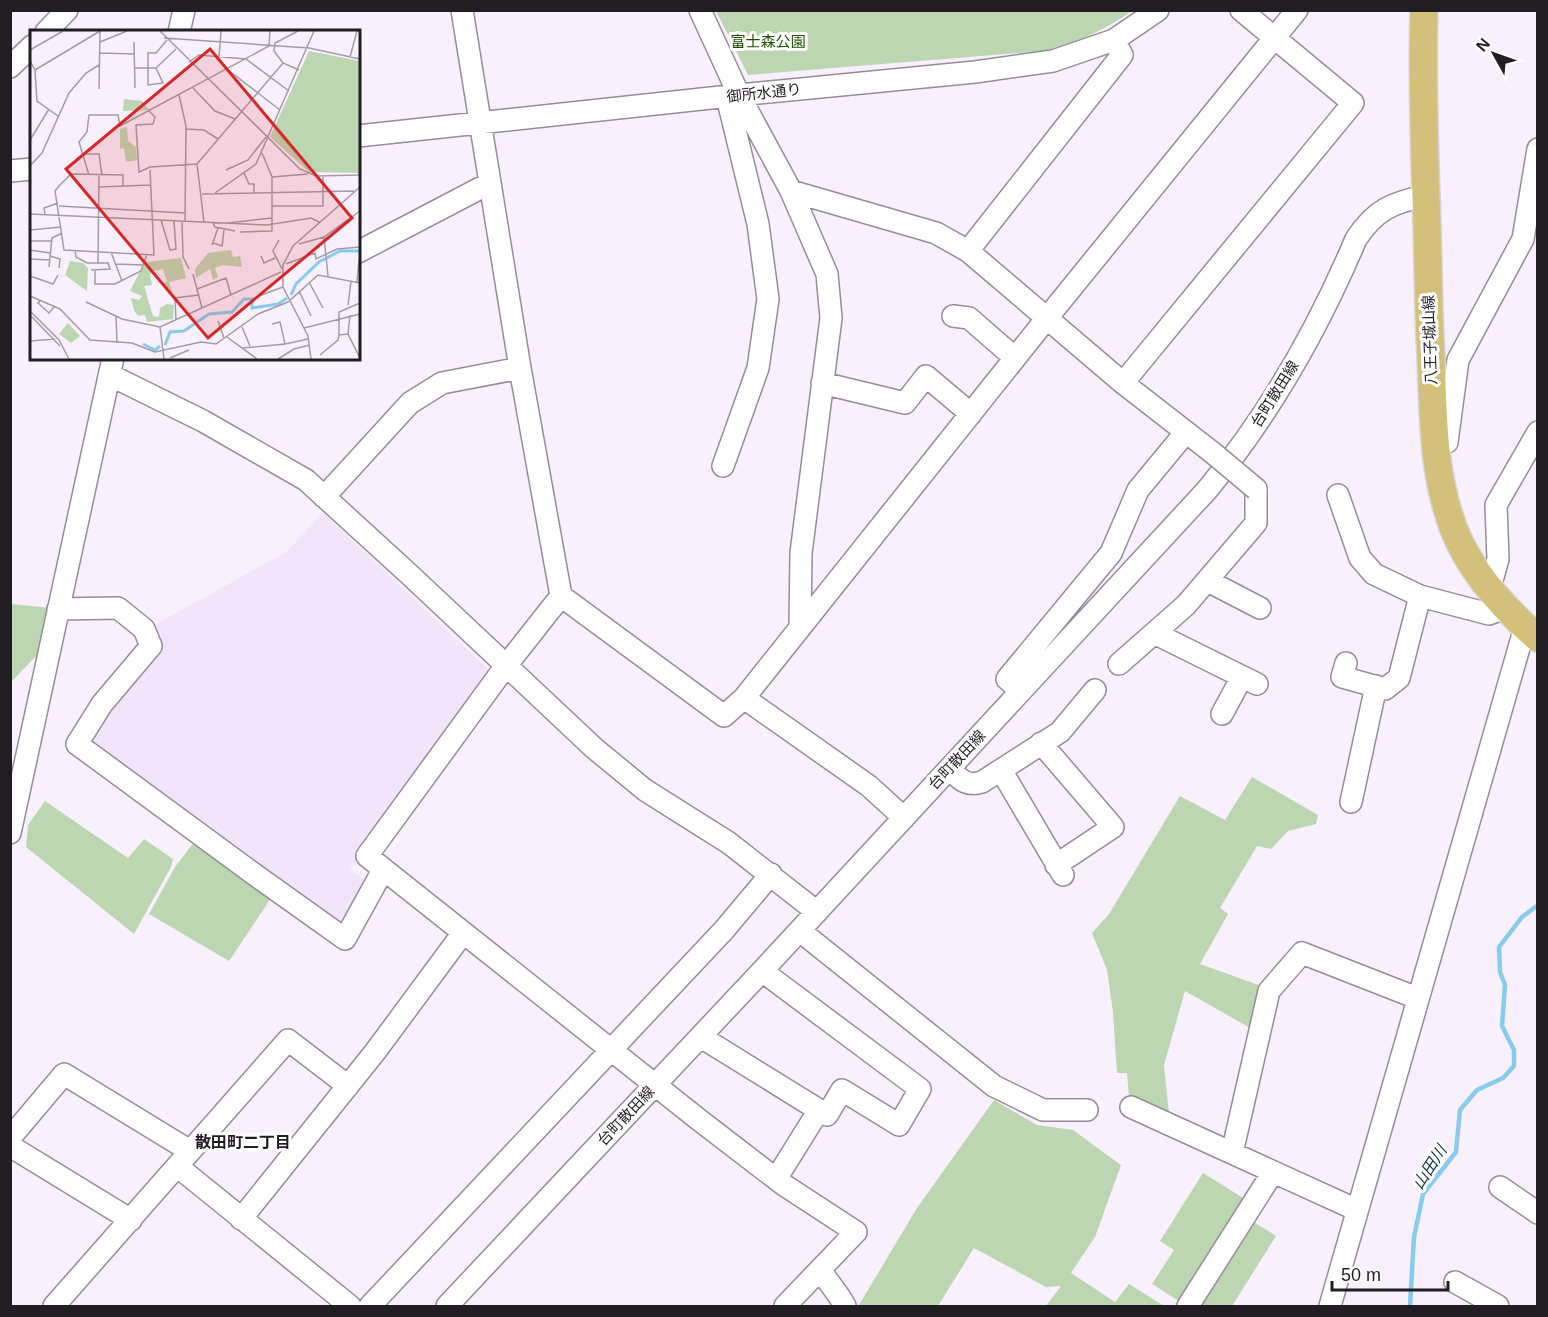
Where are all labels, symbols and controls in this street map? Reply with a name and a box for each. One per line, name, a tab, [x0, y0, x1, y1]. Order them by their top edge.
north arrow	[1464, 24, 1524, 84]
inset map	[30, 30, 360, 360]
park label: 富士森公園	[730, 33, 806, 50]
text: N	[1473, 35, 1493, 55]
street label: 御所水通り	[726, 80, 802, 105]
street label: 八王子城山線	[1419, 295, 1440, 385]
street label: 台町散田線	[1247, 357, 1302, 430]
street label: 台町散田線	[925, 726, 988, 793]
street label: 台町散田線	[594, 1082, 657, 1149]
district label: 散田町二丁目	[195, 1133, 291, 1151]
water label: 山田川	[1409, 1141, 1451, 1192]
scale bar	[1332, 1254, 1448, 1292]
text: 50 m	[1341, 1265, 1381, 1285]

